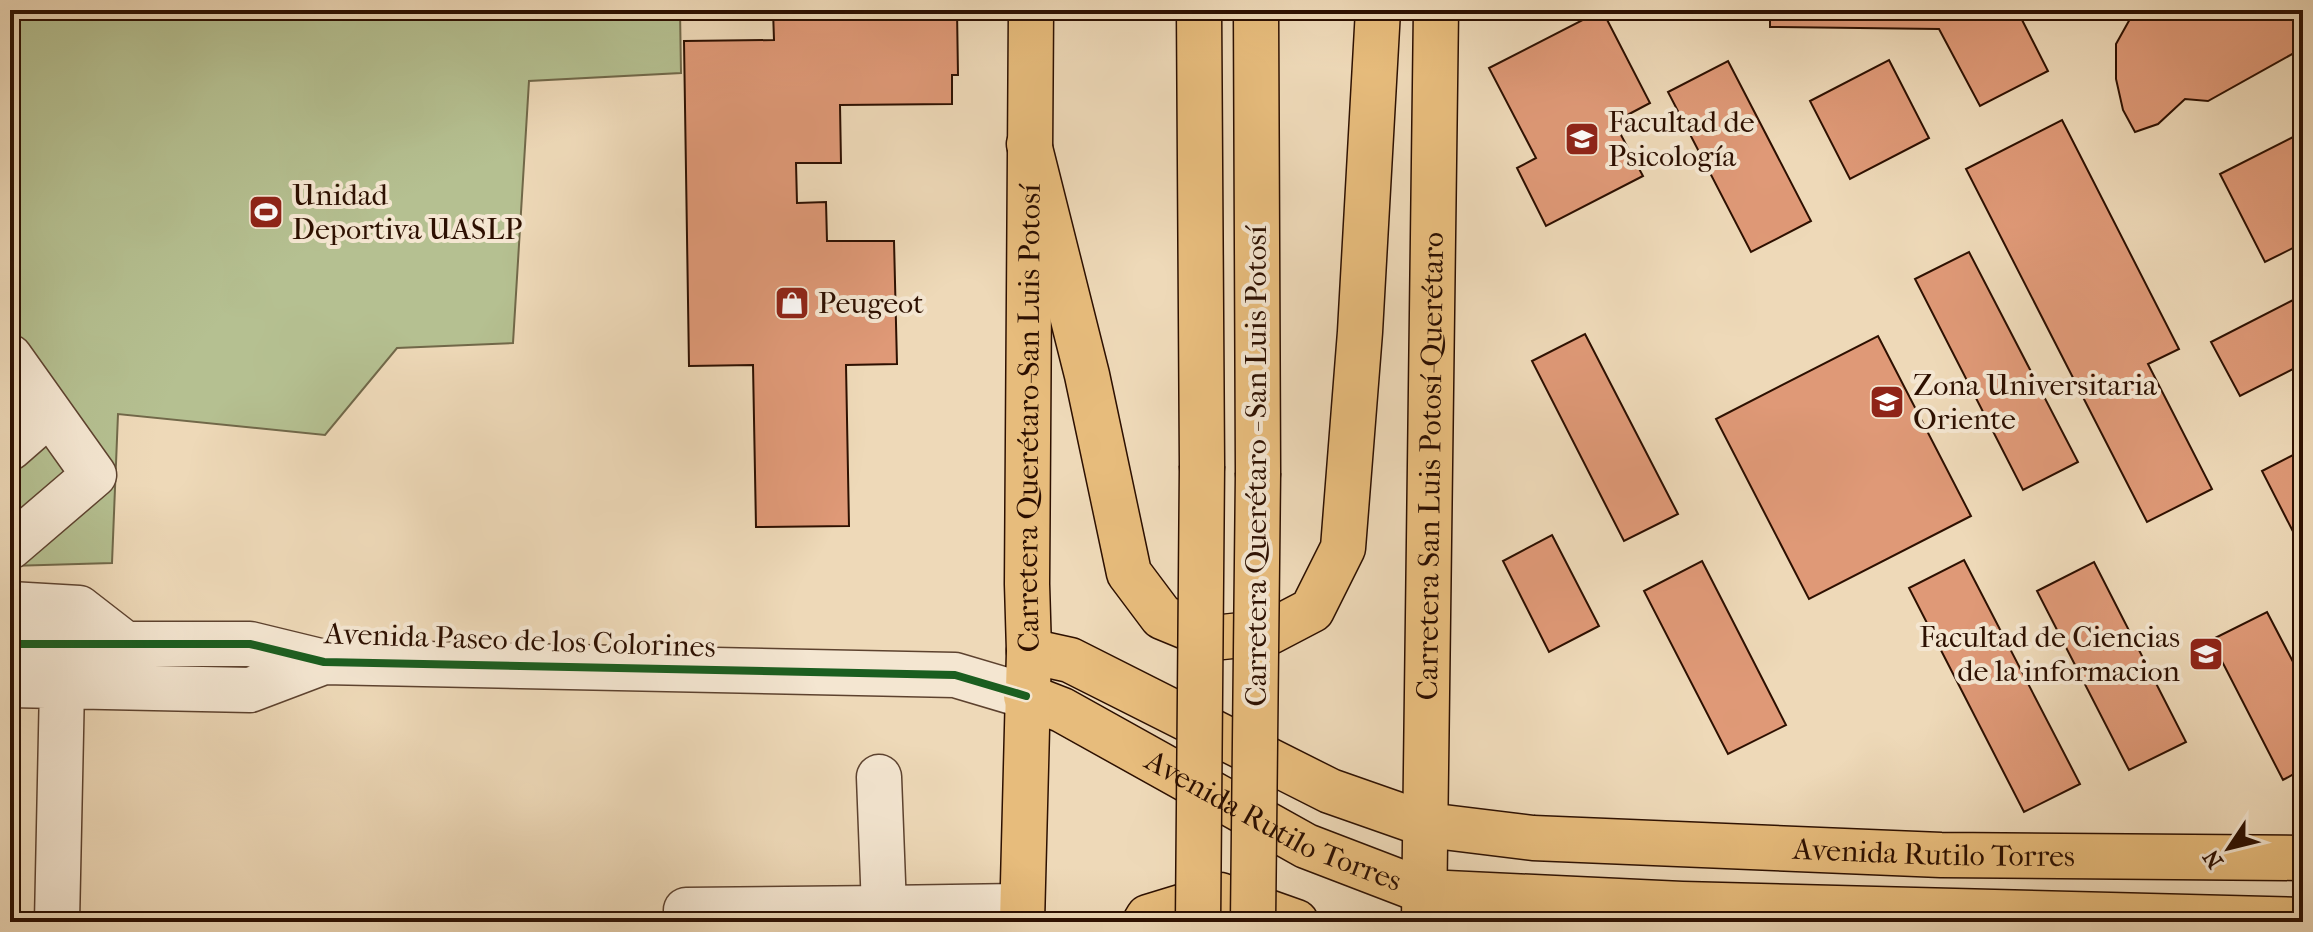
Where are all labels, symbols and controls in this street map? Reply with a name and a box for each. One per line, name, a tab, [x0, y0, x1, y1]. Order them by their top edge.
place label: Facultad de Psicología	[1608, 105, 1755, 174]
school or university icon: Facultad de Psicología	[1563, 120, 1601, 158]
place label: Unidad Deportiva UASLP	[292, 178, 522, 247]
street label: Carretera Querétaro-San Luis Potosí	[1010, 183, 1048, 653]
sports icon: Unidad Deportiva UASLP	[247, 193, 285, 231]
street label: Carretera Querétaro - San Luis Potosí	[1239, 224, 1274, 707]
street label: Carretera San Luis Potosí-Querétaro	[1410, 232, 1451, 700]
shop icon: Peugeot	[773, 284, 811, 322]
place label: Peugeot	[818, 286, 924, 321]
place label: Zona Universitaria Oriente	[1913, 368, 2158, 437]
school or university icon: Zona Universitaria Oriente	[1868, 383, 1906, 421]
street label: Avenida Paseo de los Colorines	[323, 616, 716, 665]
place label: Facultad de Ciencias de la informacion	[1919, 620, 2181, 689]
school or university icon: Facultad de Ciencias de la informacion	[2187, 635, 2225, 673]
street label: Avenida Rutilo Torres	[1138, 743, 1406, 899]
north arrow	[2189, 808, 2269, 888]
street label: Avenida Rutilo Torres	[1791, 832, 2075, 874]
text: N	[2198, 844, 2229, 873]

